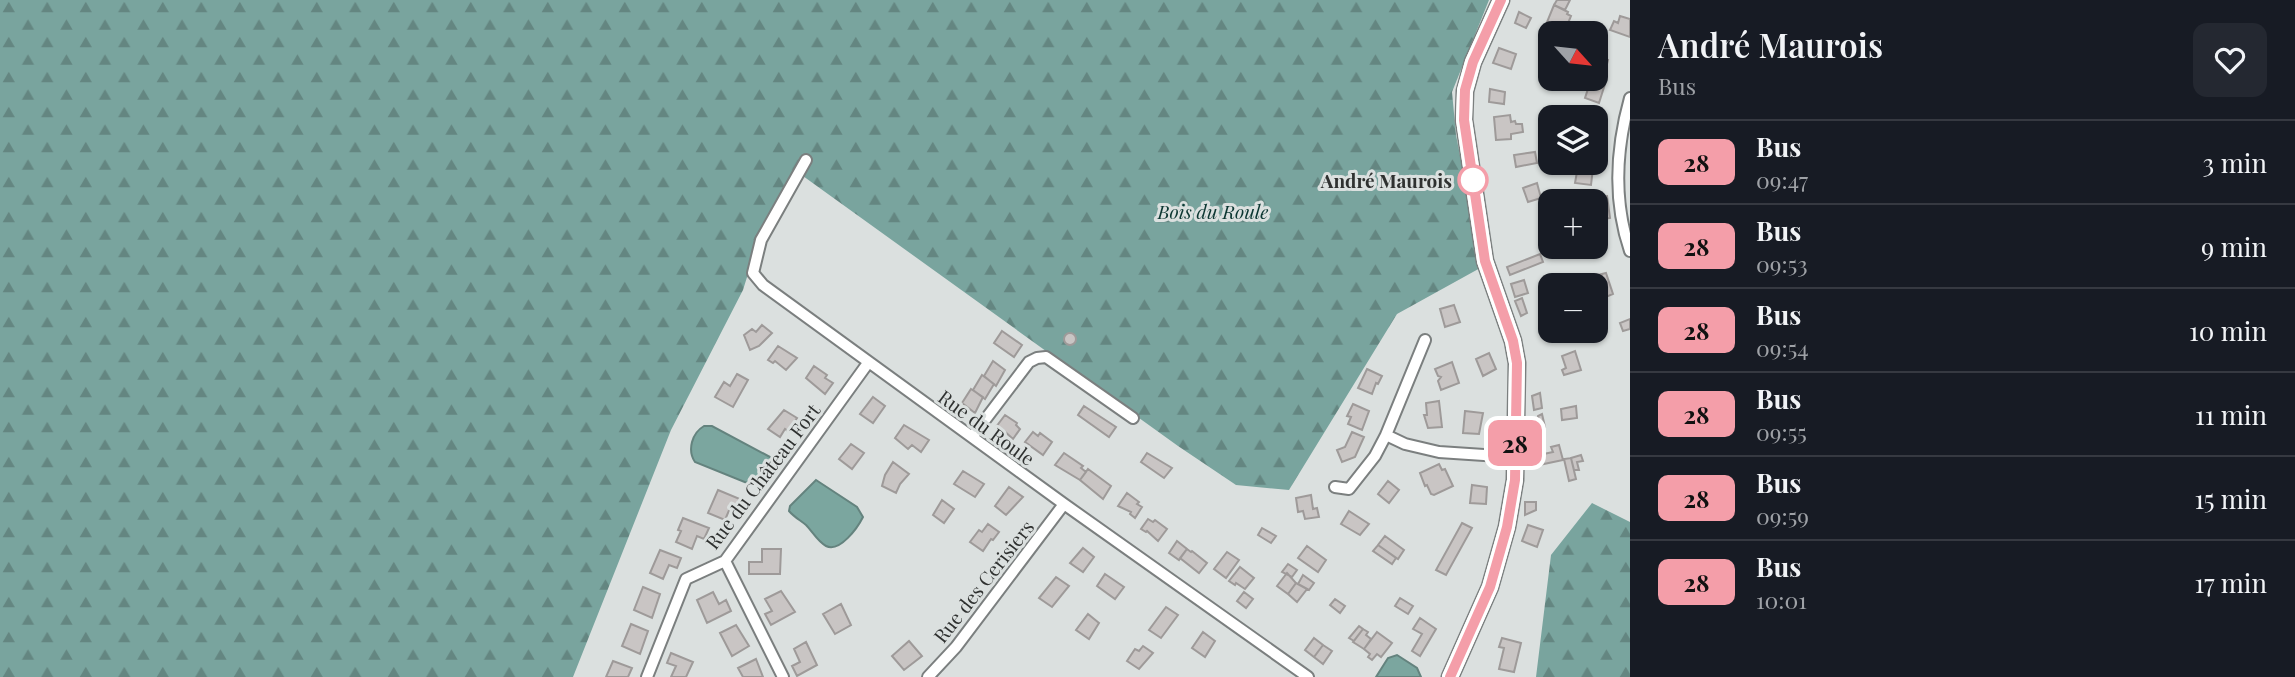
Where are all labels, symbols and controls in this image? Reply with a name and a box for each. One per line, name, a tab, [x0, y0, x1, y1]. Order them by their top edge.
north arrow	[1538, 21, 1608, 91]
map controls	[1538, 21, 1608, 343]
text: André Maurois	[1658, 22, 1883, 66]
button: heart	[2193, 23, 2267, 97]
text: Bus	[1658, 70, 1696, 101]
button: layers	[1538, 105, 1608, 175]
text: Bus	[1756, 129, 1801, 164]
text: 3 min	[2203, 145, 2267, 180]
text: 28	[1683, 146, 1710, 178]
text: 09:47	[1756, 164, 1808, 195]
marker: André Maurois	[1458, 165, 1488, 195]
place label: André Maurois	[1320, 167, 1452, 193]
button: +	[1538, 189, 1608, 259]
park label: Bois du Roule	[1156, 198, 1269, 224]
text: Bus	[1756, 213, 1801, 248]
text: 9 min	[2201, 229, 2267, 264]
text: 28	[1683, 230, 1710, 262]
text: 09:53	[1756, 248, 1808, 279]
button: −	[1538, 273, 1608, 343]
text: Bus	[1756, 297, 1801, 332]
text: 10 min	[2189, 313, 2267, 348]
text: 28	[1683, 314, 1710, 346]
text: 09:54	[1756, 332, 1809, 363]
text: Bus	[1756, 381, 1801, 416]
street label: Rue du Roule	[934, 383, 1040, 471]
text: 11 min	[2195, 397, 2267, 432]
street label: Rue du Château Fort	[699, 398, 825, 554]
text: 28	[1683, 398, 1710, 430]
text: 09:55	[1756, 416, 1807, 447]
line badge: 28	[1484, 420, 1546, 466]
text: 28	[1502, 427, 1528, 459]
text: Bus	[1756, 465, 1801, 500]
text: 15 min	[2195, 481, 2267, 516]
text: 28	[1683, 482, 1710, 514]
text: 09:59	[1756, 500, 1809, 531]
street label: Rue des Cerisiers	[927, 514, 1039, 648]
text: Bus	[1756, 549, 1801, 584]
text: 17 min	[2194, 565, 2267, 600]
text: 28	[1683, 566, 1710, 598]
text: 10:01	[1756, 584, 1807, 615]

